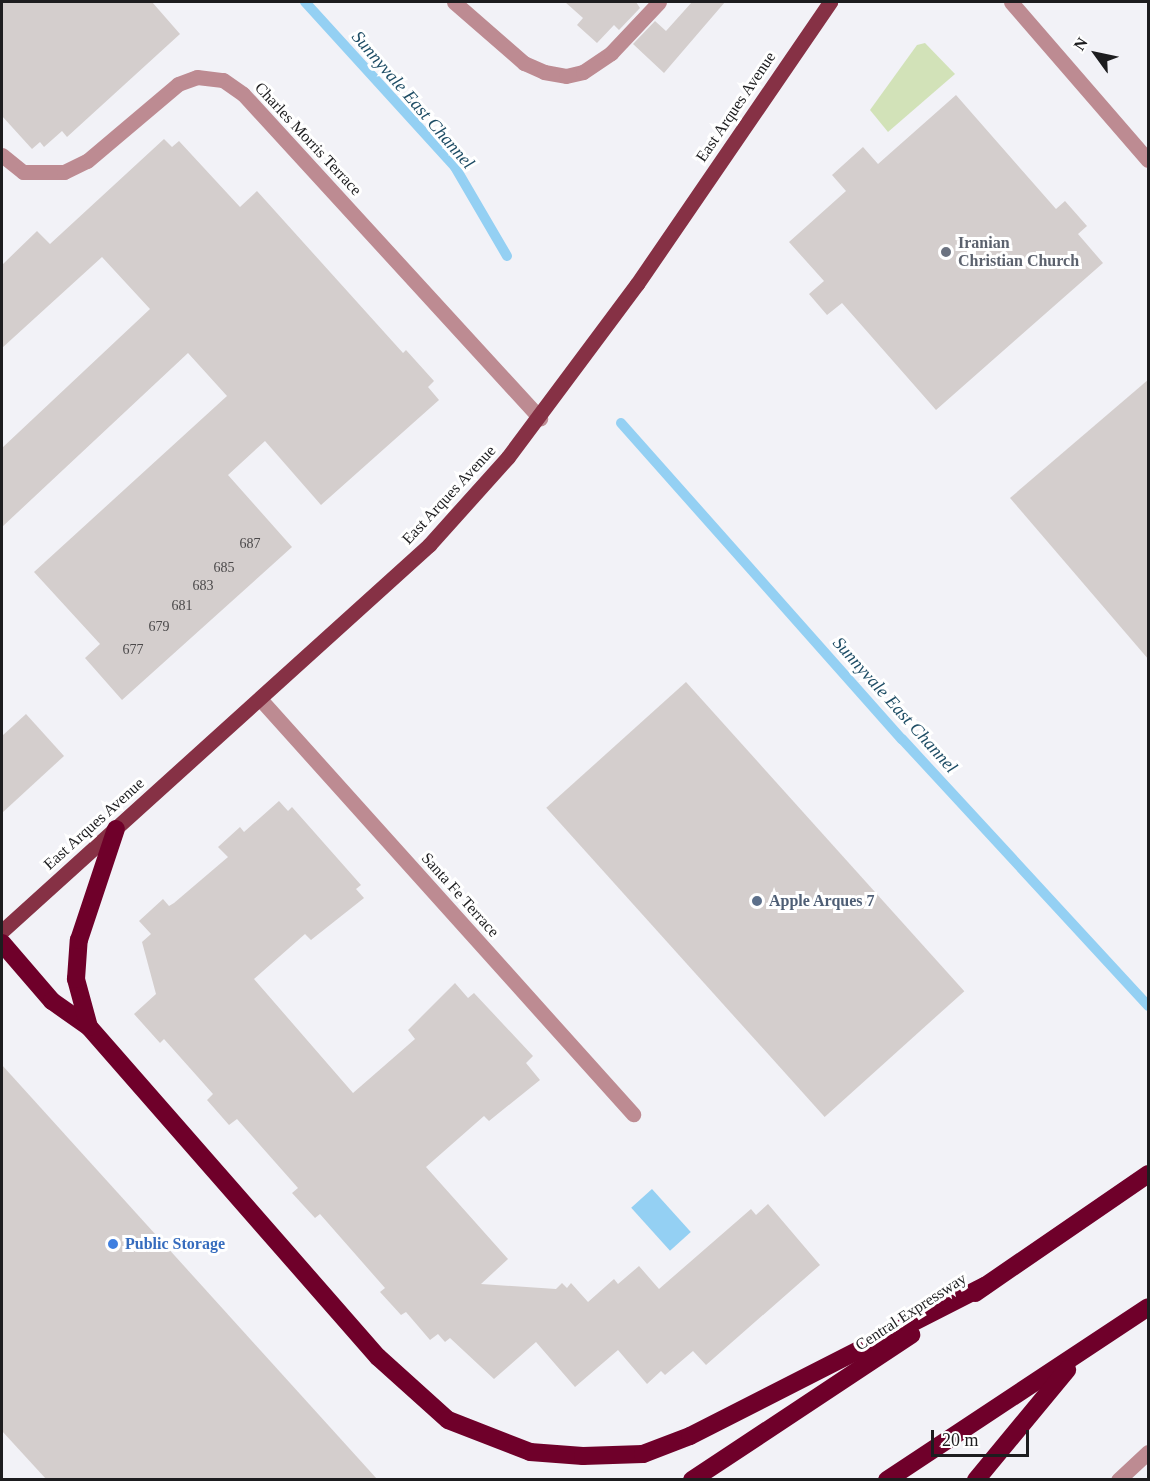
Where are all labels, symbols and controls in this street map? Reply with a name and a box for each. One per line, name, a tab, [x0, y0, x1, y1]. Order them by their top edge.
north arrow	[1066, 24, 1126, 84]
water label: Sunnyvale East Channel	[347, 27, 479, 173]
text: N	[1070, 34, 1091, 53]
street label: East Arques Avenue	[692, 48, 780, 166]
street label: Charles Morris Terrace	[250, 78, 366, 200]
place label: Iranian Christian Church	[958, 233, 1079, 271]
marker: Iranian Christian Church	[939, 245, 953, 259]
street label: East Arques Avenue	[398, 441, 500, 549]
house number: 687	[240, 536, 260, 552]
house number: 685	[214, 560, 234, 576]
house number: 683	[192, 578, 214, 594]
house number: 681	[172, 598, 192, 614]
house number: 679	[148, 619, 170, 635]
water label: Sunnyvale East Channel	[828, 632, 962, 778]
house number: 677	[122, 642, 144, 658]
street label: East Arques Avenue	[39, 773, 149, 875]
street label: Santa Fe Terrace	[417, 849, 503, 941]
place label: Apple Arques 7	[769, 891, 875, 911]
marker: Apple Arques 7	[750, 894, 764, 908]
place label: Public Storage	[125, 1234, 225, 1254]
marker: Public Storage	[106, 1237, 120, 1251]
street label: Central Expressway	[852, 1269, 970, 1355]
scale bar	[934, 1418, 1032, 1456]
text: 20 m	[942, 1430, 979, 1450]

